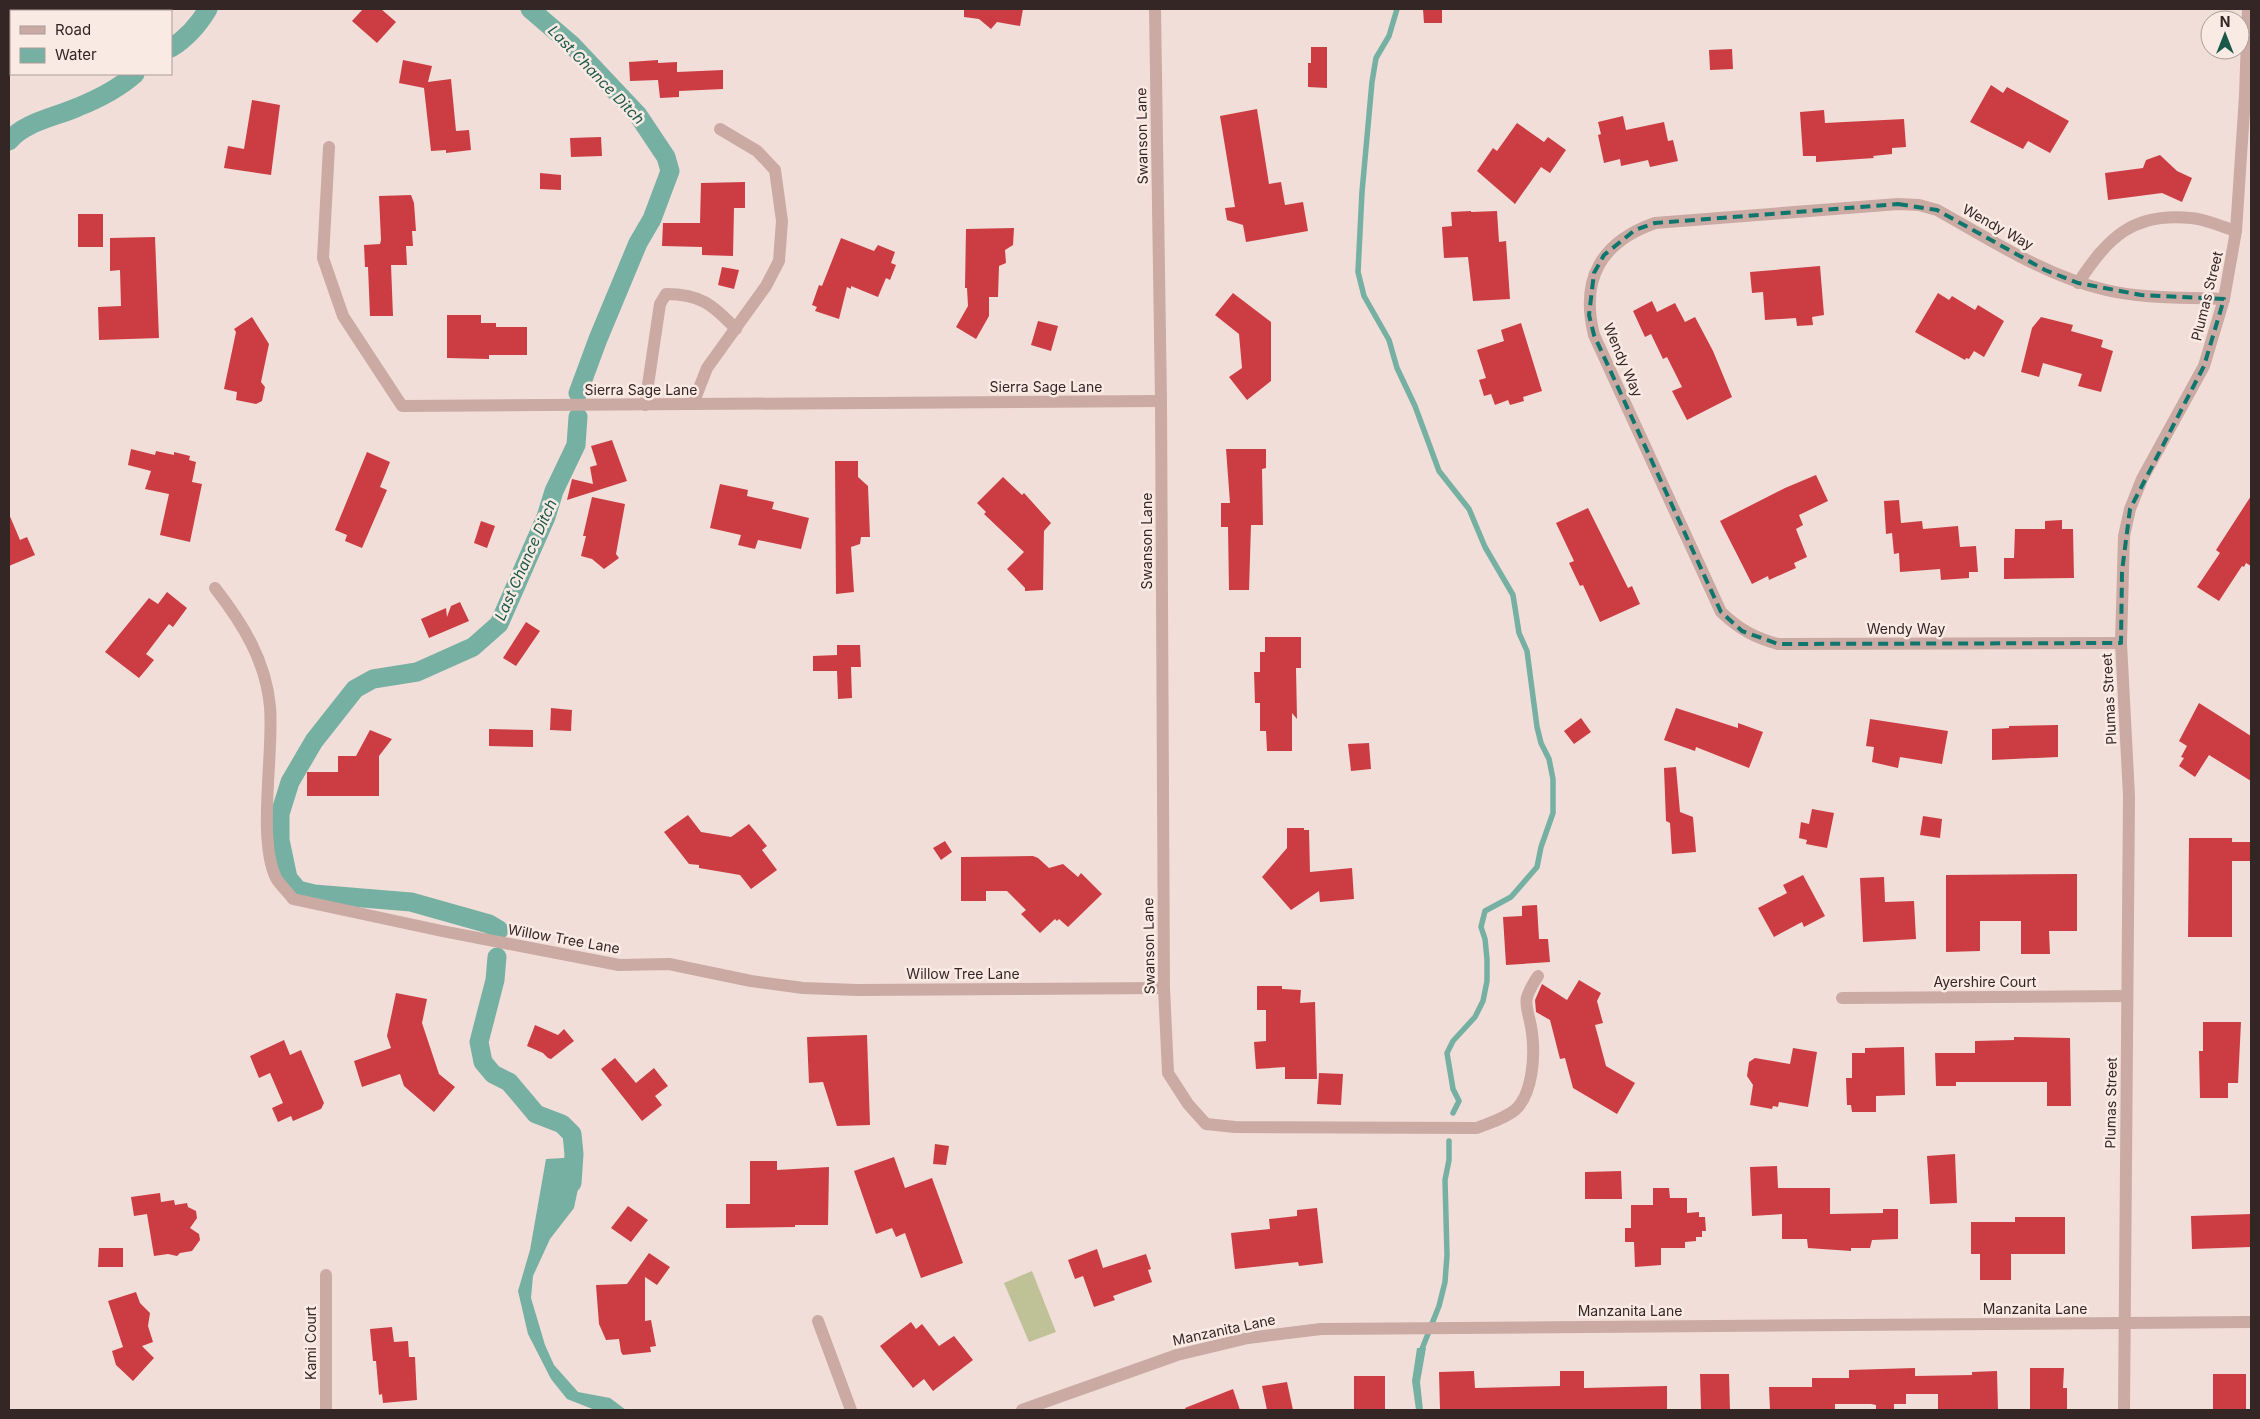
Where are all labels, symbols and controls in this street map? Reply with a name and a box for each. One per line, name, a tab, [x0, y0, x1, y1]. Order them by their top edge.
legend	[10, 10, 172, 75]
north arrow	[2200, 10, 2250, 60]
text: N	[2220, 13, 2230, 30]
text: Road	[55, 20, 91, 39]
water label: Last Chance Ditch	[544, 21, 649, 128]
text: Water	[55, 45, 97, 64]
street label: Swanson Lane	[1132, 87, 1151, 185]
street label: Wendy Way	[1960, 200, 2037, 253]
street label: Plumas Street	[2187, 249, 2226, 342]
street label: Wendy Way	[1600, 320, 1647, 399]
street label: Sierra Sage Lane	[990, 378, 1102, 395]
street label: Sierra Sage Lane	[585, 381, 697, 398]
street label: Swanson Lane	[1138, 493, 1155, 589]
water label: Last Chance Ditch	[490, 496, 561, 623]
street label: Wendy Way	[1867, 620, 1945, 637]
street label: Plumas Street	[2098, 652, 2119, 745]
street label: Swanson Lane	[1139, 897, 1158, 995]
street label: Willow Tree Lane	[507, 920, 621, 957]
street label: Willow Tree Lane	[906, 965, 1020, 982]
street label: Ayershire Court	[1934, 973, 2037, 990]
street label: Plumas Street	[2101, 1057, 2120, 1149]
street label: Manzanita Lane	[1983, 1300, 2087, 1317]
street label: Manzanita Lane	[1578, 1302, 1682, 1319]
street label: Kami Court	[302, 1306, 319, 1380]
street label: Manzanita Lane	[1171, 1310, 1277, 1349]

